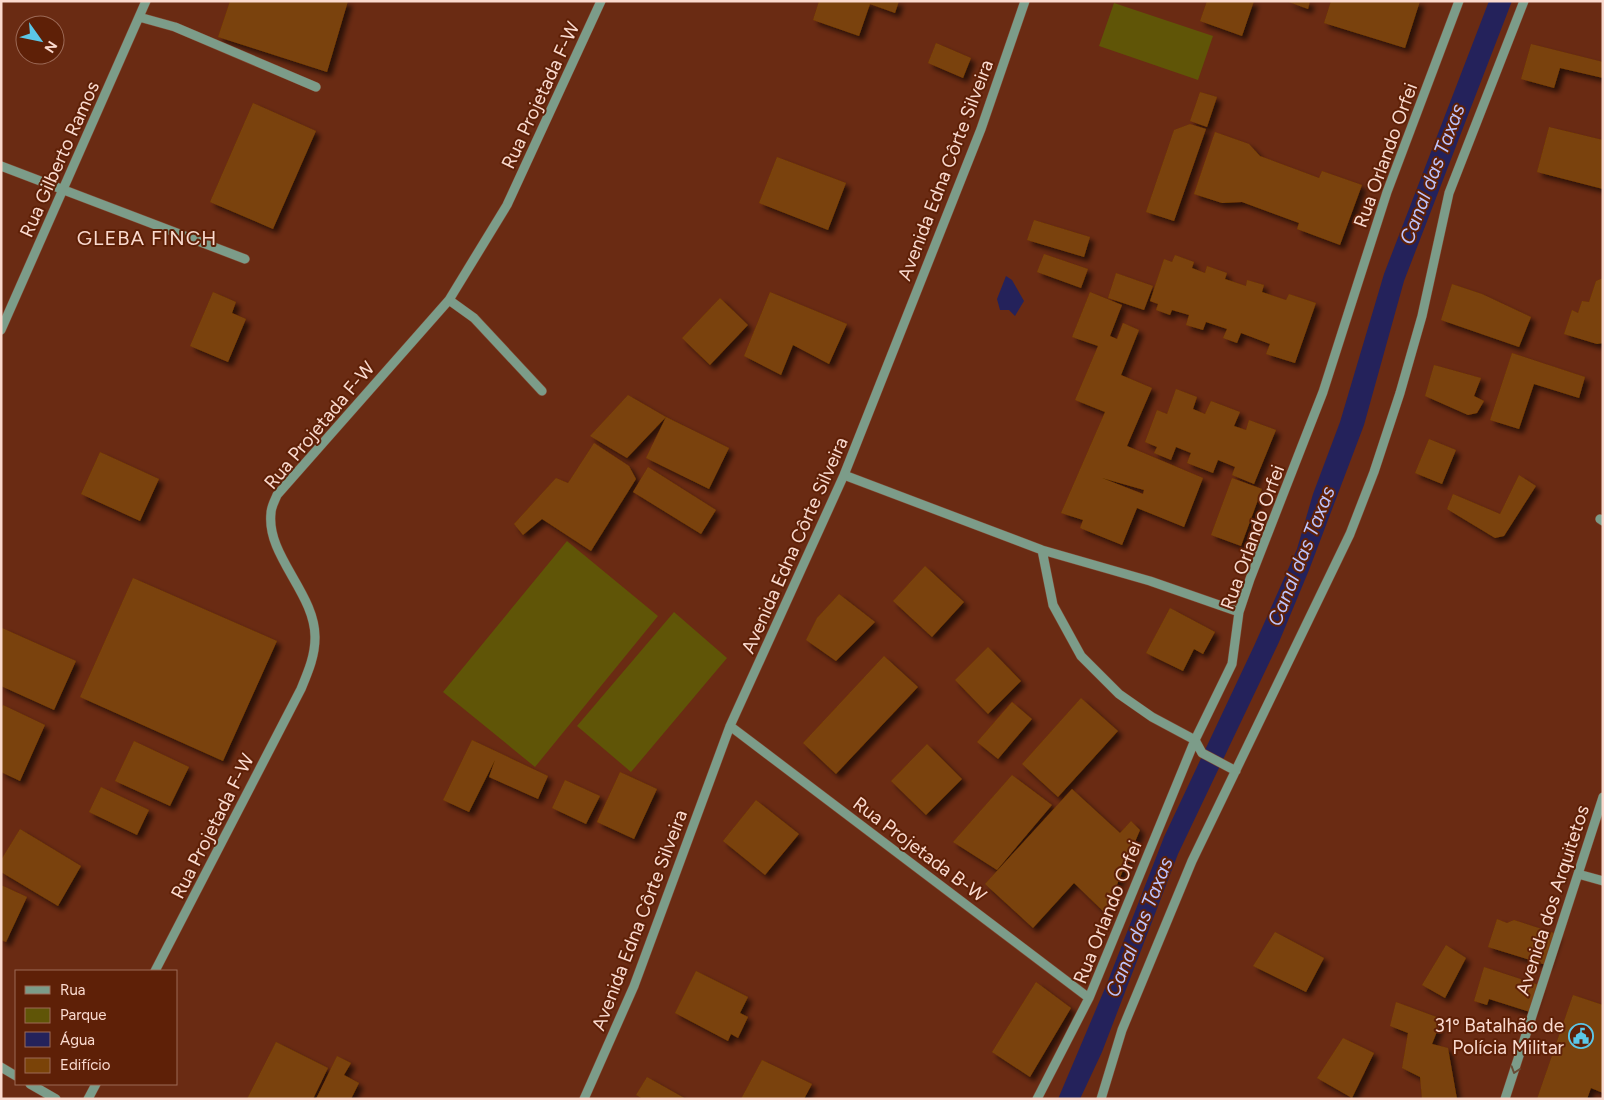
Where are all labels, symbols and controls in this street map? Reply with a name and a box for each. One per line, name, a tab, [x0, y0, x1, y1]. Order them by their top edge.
north arrow	[15, 15, 65, 65]
street label: Rua Projetada F-W	[496, 17, 585, 172]
text: N	[40, 38, 61, 56]
street label: Avenida Edna Côrte Silveira	[893, 56, 998, 284]
street label: Rua Gilberto Ramos	[15, 78, 104, 241]
street label: Rua Orlando Orfei	[1349, 80, 1422, 231]
water label: Canal das Taxas	[1394, 100, 1470, 248]
district label: GLEBA FINCH	[77, 226, 217, 250]
street label: Rua Projetada F-W	[259, 356, 380, 494]
street label: Avenida Edna Côrte Silveira	[736, 433, 853, 657]
street label: Rua Orlando Orfei	[1216, 462, 1289, 613]
water label: Canal das Taxas	[1262, 482, 1340, 629]
street label: Rua Projetada F-W	[166, 749, 259, 903]
street label: Rua Projetada B-W	[849, 792, 991, 907]
street label: Avenida dos Arquitetos	[1511, 802, 1594, 998]
street label: Avenida Edna Côrte Silveira	[587, 806, 692, 1034]
street label: Rua Orlando Orfei	[1068, 837, 1147, 987]
water label: Canal das Taxas	[1100, 853, 1178, 1000]
legend	[15, 970, 178, 1085]
text: Rua	[60, 981, 85, 999]
text: Parque	[60, 1006, 107, 1024]
place label: 31º Batalhão de Polícia Militar	[1434, 1014, 1565, 1059]
public building icon: 31º Batalhão de Polícia Militar	[1568, 1023, 1594, 1049]
text: Água	[60, 1031, 95, 1049]
text: Edifício	[60, 1056, 111, 1074]
one-way arrow	[1510, 1066, 1520, 1074]

